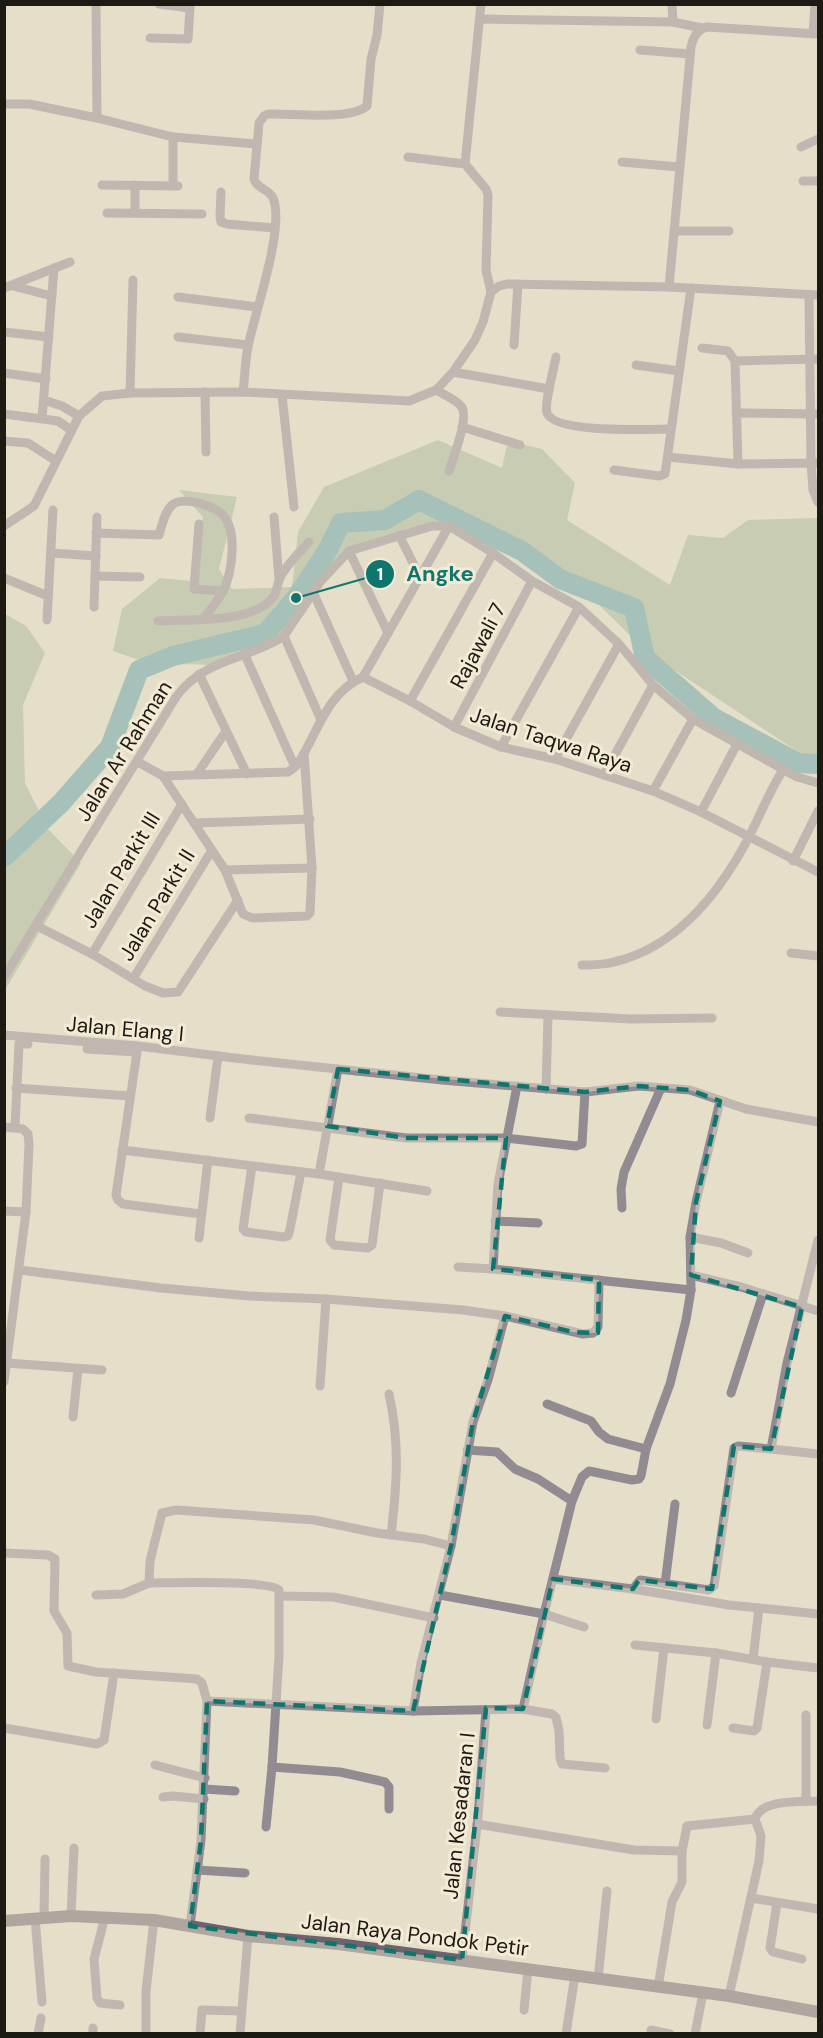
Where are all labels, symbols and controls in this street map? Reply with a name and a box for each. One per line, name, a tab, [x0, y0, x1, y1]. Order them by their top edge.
callout: Angke	[365, 554, 486, 594]
text: Angke	[406, 559, 474, 588]
text: 1	[377, 562, 383, 586]
street label: Rajawali 7	[444, 598, 512, 694]
street label: Jalan Ar Rahman	[70, 675, 178, 827]
street label: Jalan Taqwa Raya	[466, 701, 636, 779]
street label: Jalan Parkit III	[77, 807, 165, 933]
street label: Jalan Parkit II	[114, 845, 200, 965]
street label: Jalan Elang I	[65, 1010, 185, 1048]
street label: Jalan Kesadaran I	[436, 1731, 482, 1901]
street label: Jalan Raya Pondok Petir	[300, 1907, 531, 1963]

